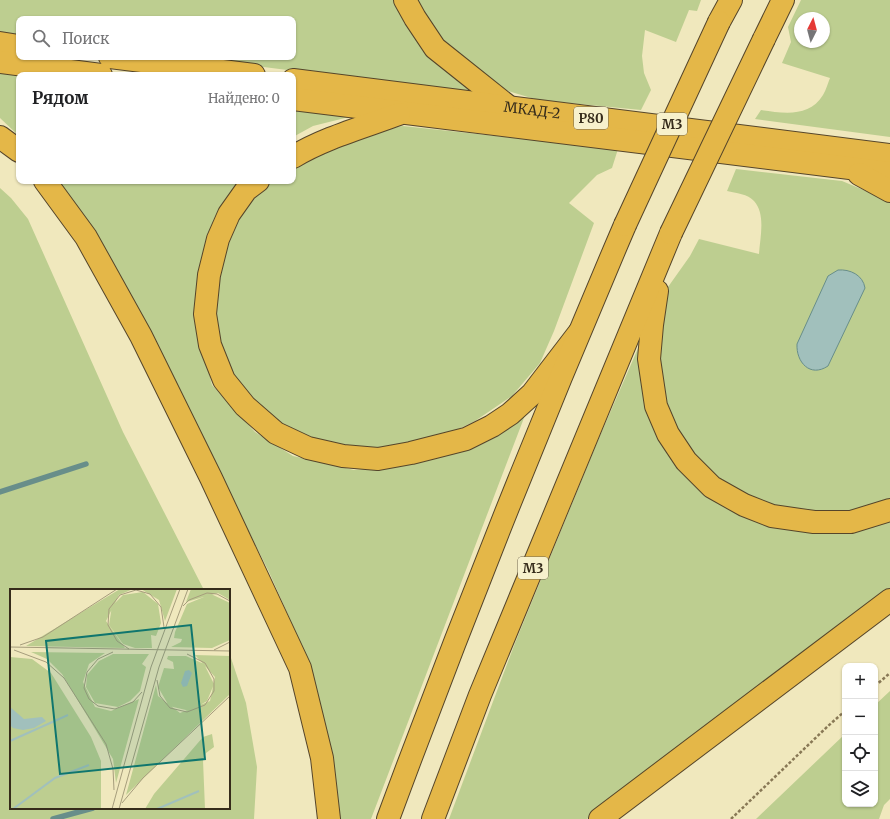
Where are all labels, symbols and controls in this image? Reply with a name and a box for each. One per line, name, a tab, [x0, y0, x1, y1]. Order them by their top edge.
north arrow	[794, 12, 830, 48]
search box	[16, 16, 296, 60]
icon: search	[30, 27, 52, 49]
text: Поиск	[62, 29, 109, 48]
text: Рядом	[32, 87, 88, 109]
text: Найдено: 0	[208, 90, 280, 107]
street label: МКАД-2	[503, 98, 562, 123]
road number: Р80	[574, 107, 608, 129]
road number: М3	[657, 113, 687, 135]
road number: М3	[518, 557, 548, 579]
inset map	[10, 589, 230, 809]
map controls	[842, 663, 878, 807]
button: +	[842, 663, 878, 699]
button: −	[842, 699, 878, 735]
button: locate	[842, 735, 878, 771]
button: layers	[842, 771, 878, 807]

